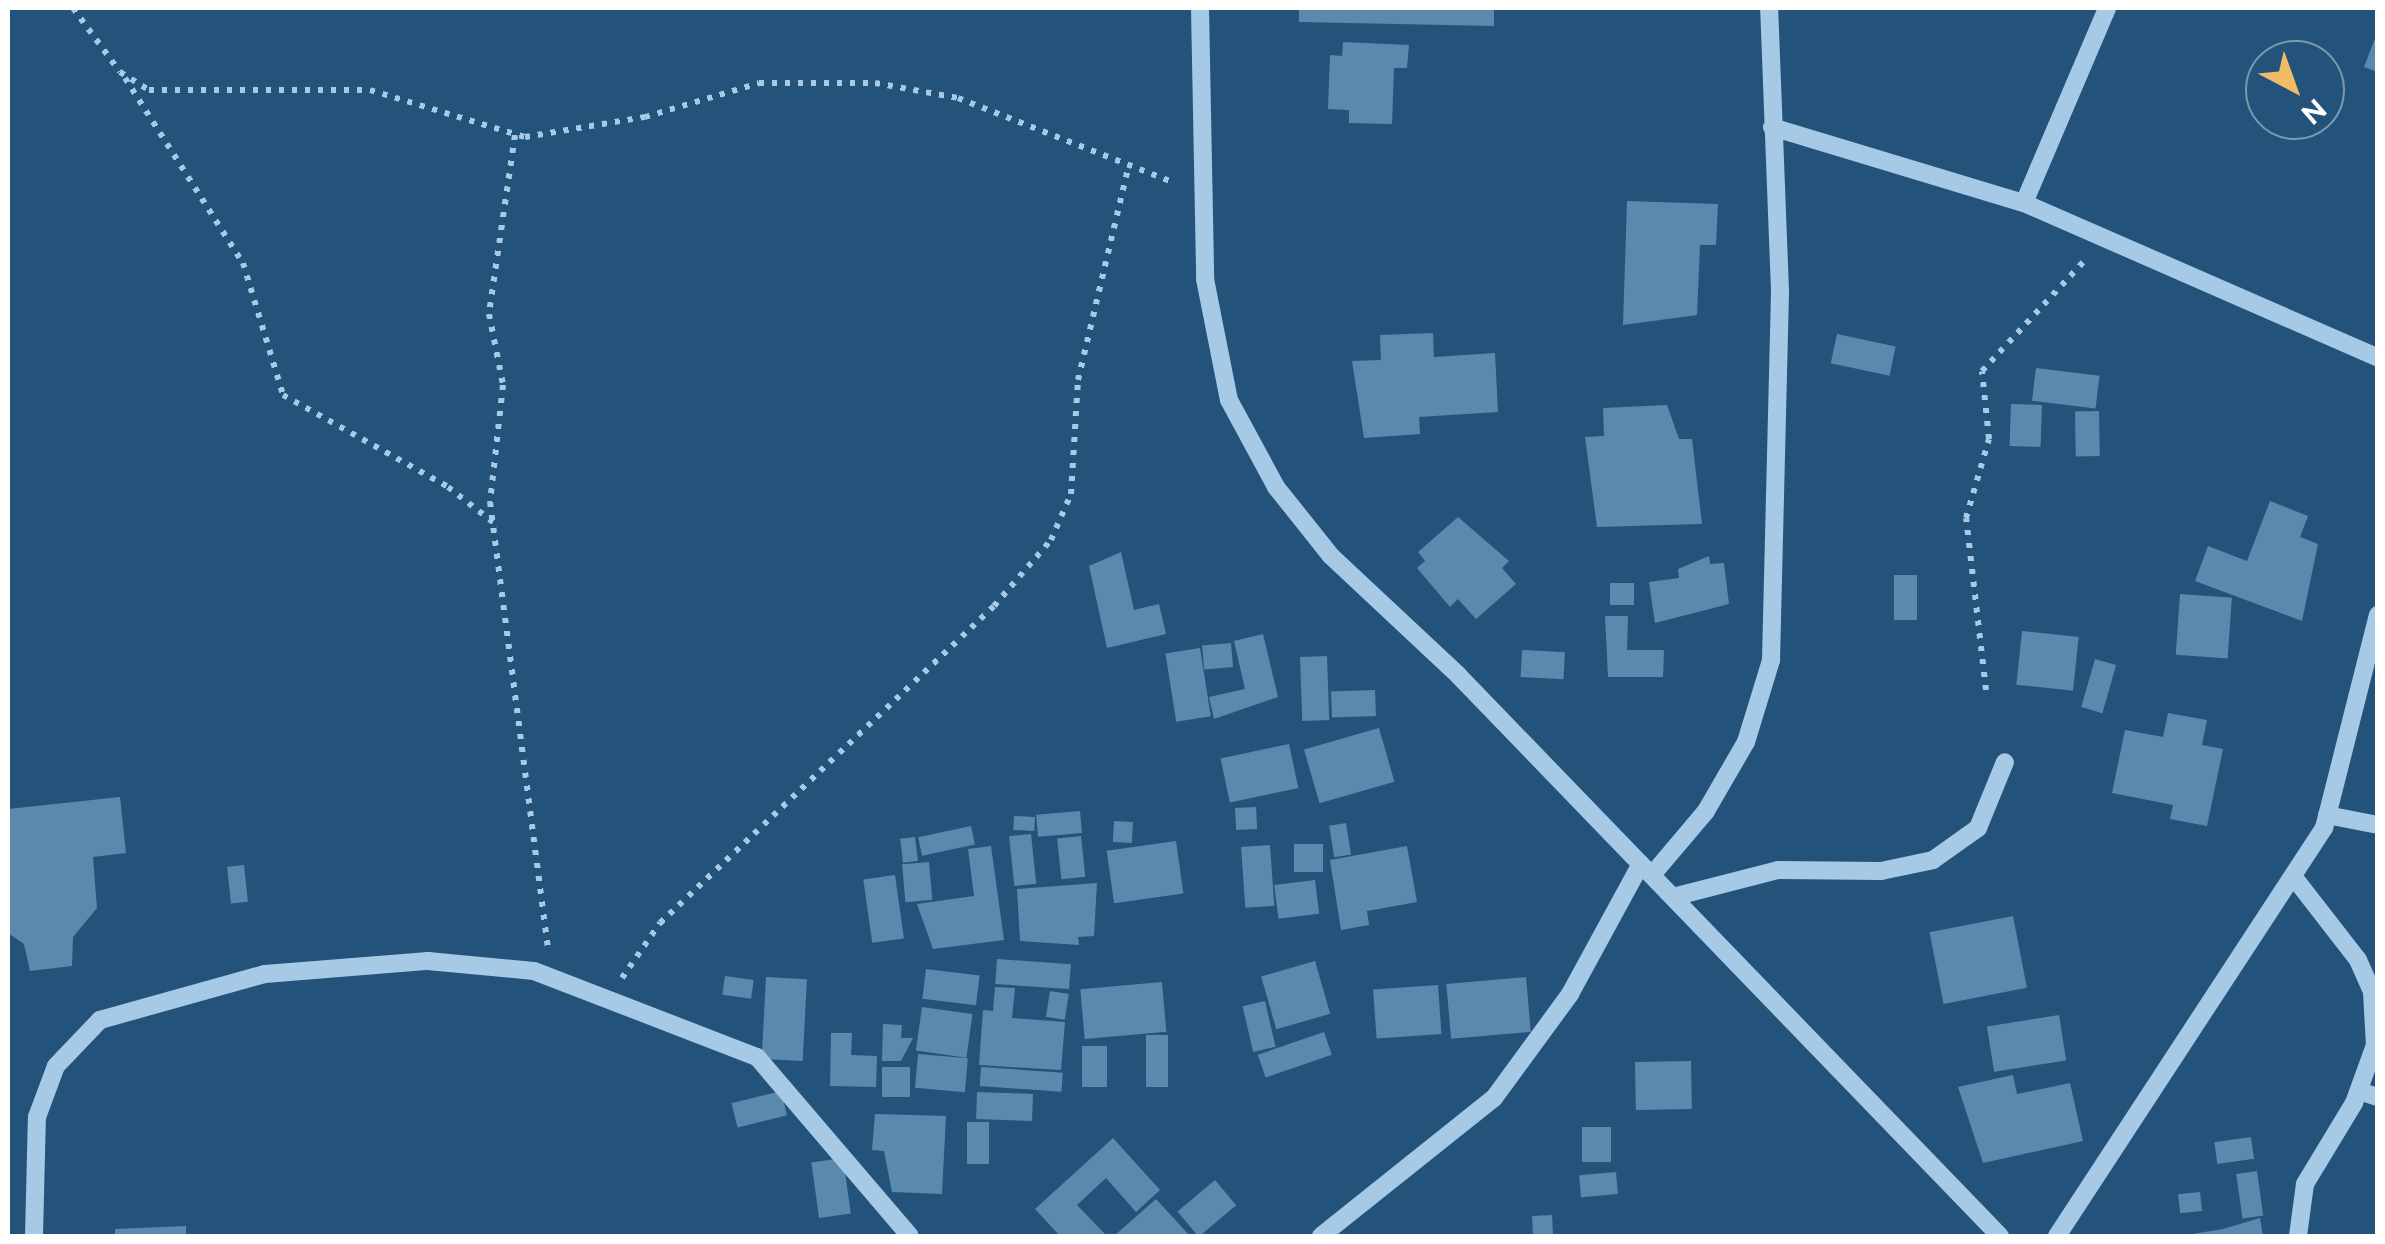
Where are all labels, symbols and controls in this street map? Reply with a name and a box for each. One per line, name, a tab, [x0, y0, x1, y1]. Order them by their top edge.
north arrow	[2245, 40, 2345, 140]
text: N	[2295, 92, 2333, 131]

